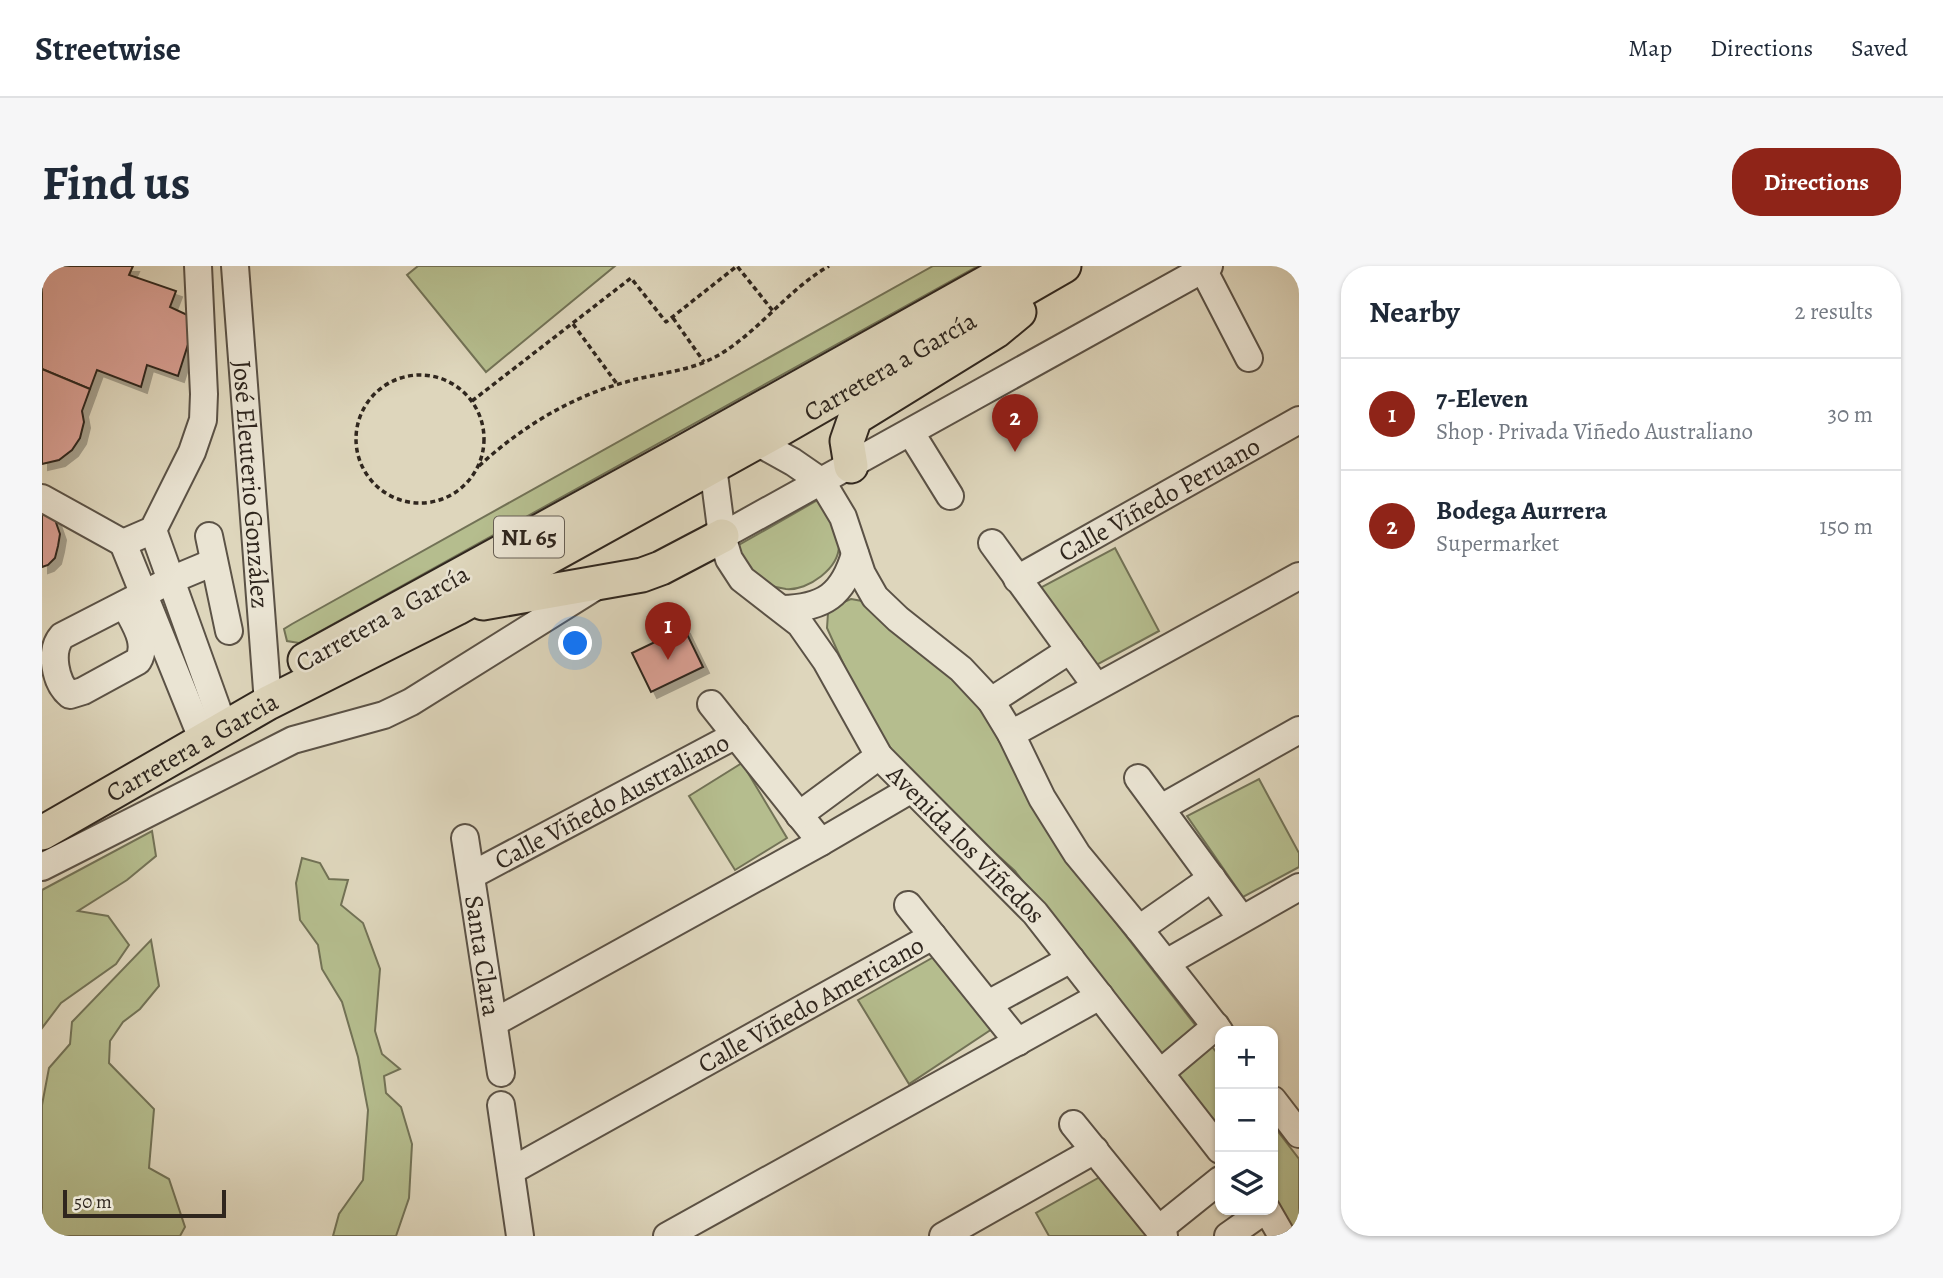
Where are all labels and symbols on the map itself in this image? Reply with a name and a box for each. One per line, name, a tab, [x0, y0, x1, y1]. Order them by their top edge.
street label: Carretera a García	[797, 303, 983, 430]
street label: José Eleuterio González	[224, 359, 278, 610]
pin: 2	[992, 394, 1038, 452]
street label: Calle Viñedo Peruano	[1052, 428, 1267, 570]
road number: NL 65	[494, 516, 564, 558]
street label: Carretera a García	[289, 556, 475, 681]
pin: 1	[645, 602, 691, 660]
your location	[558, 626, 592, 660]
street label: Carretera a Garcia	[100, 684, 284, 811]
street label: Calle Viñedo Australiano	[488, 725, 735, 878]
street label: Avenida los Viñedos	[879, 756, 1053, 931]
street label: Santa Clara	[456, 893, 509, 1019]
street label: Calle Viñedo Americano	[692, 927, 930, 1082]
scale bar	[63, 1187, 226, 1219]

